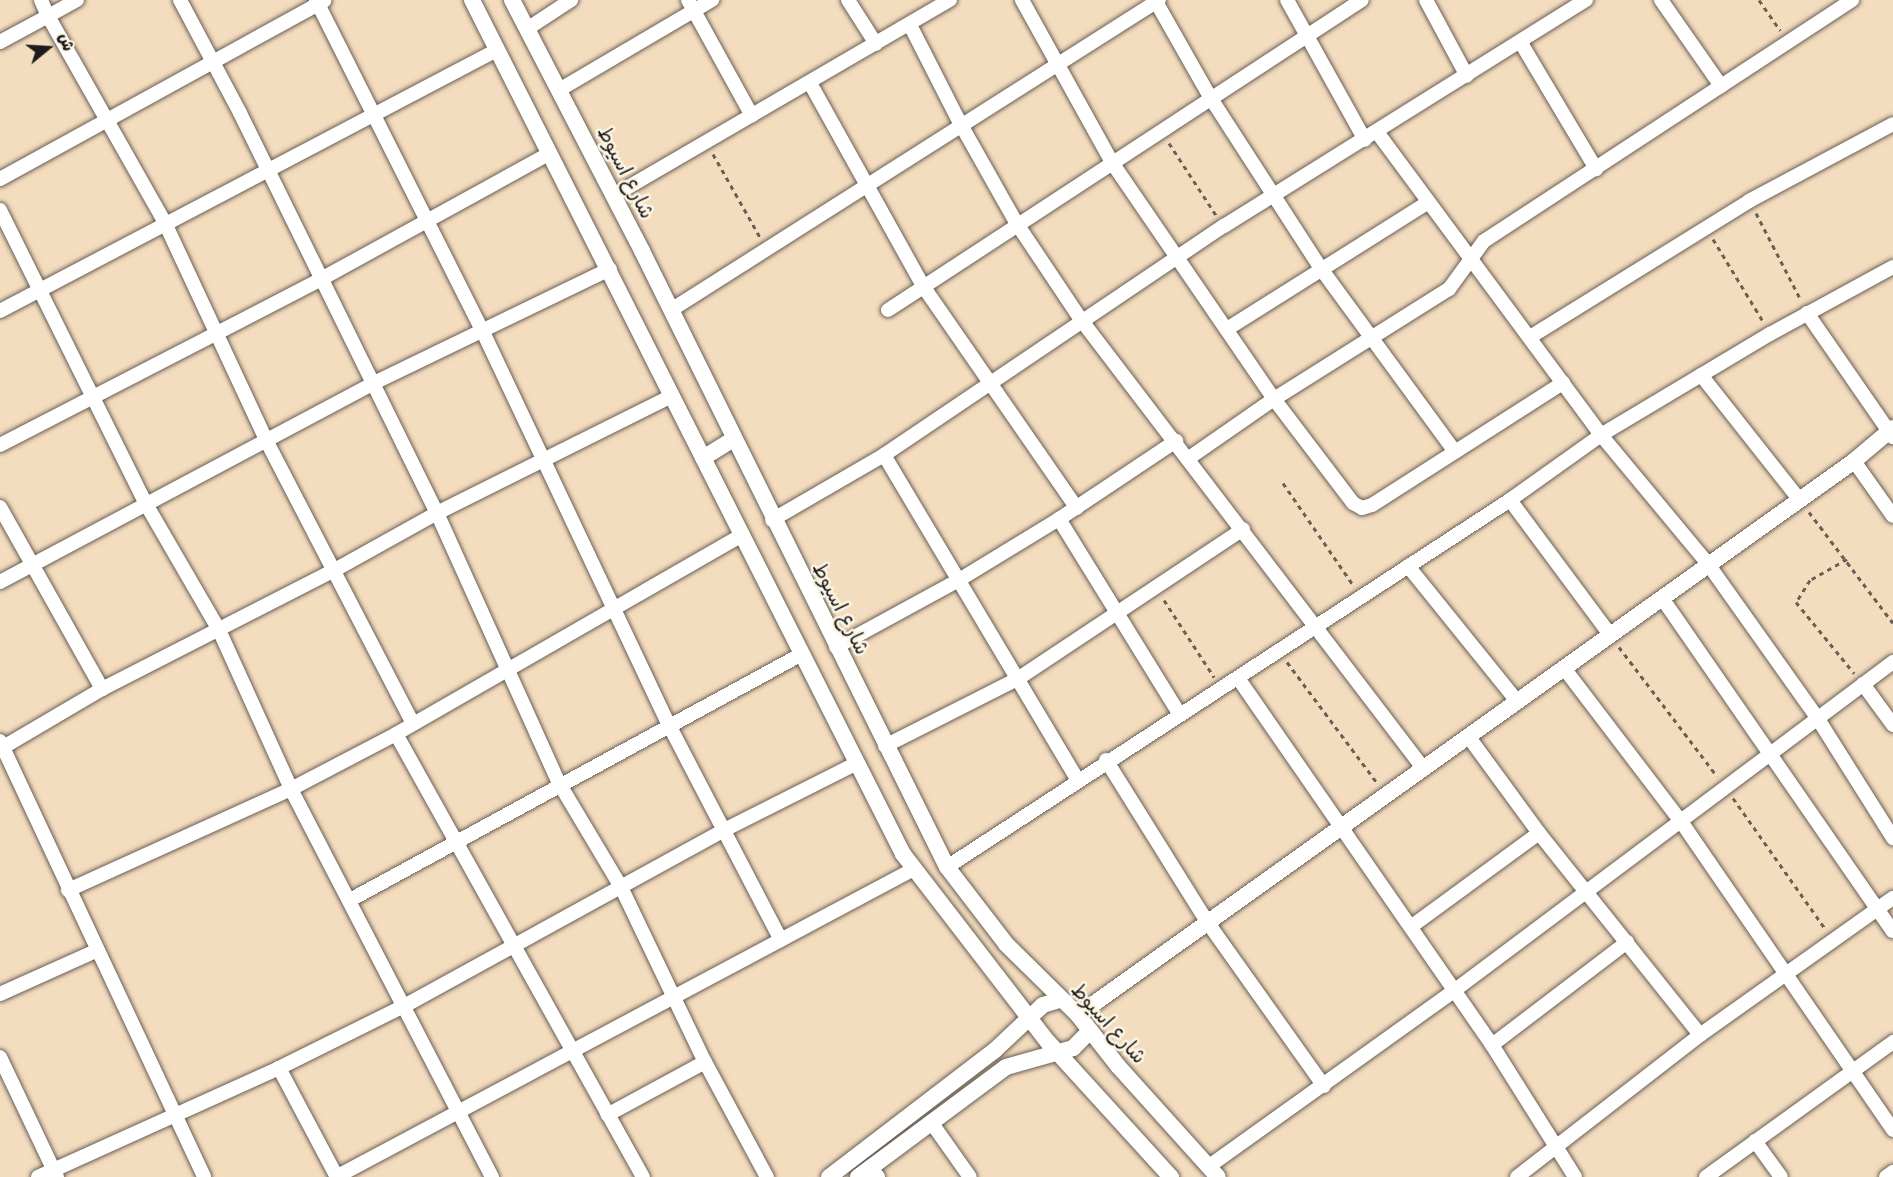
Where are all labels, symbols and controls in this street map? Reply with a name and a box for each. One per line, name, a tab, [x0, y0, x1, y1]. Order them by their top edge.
north arrow	[18, 18, 78, 78]
text: ش	[53, 31, 78, 54]
street label: شارع اسيوط	[592, 123, 658, 223]
street label: شارع اسيوط	[807, 559, 873, 659]
street label: شارع اسيوط	[1066, 979, 1150, 1069]

